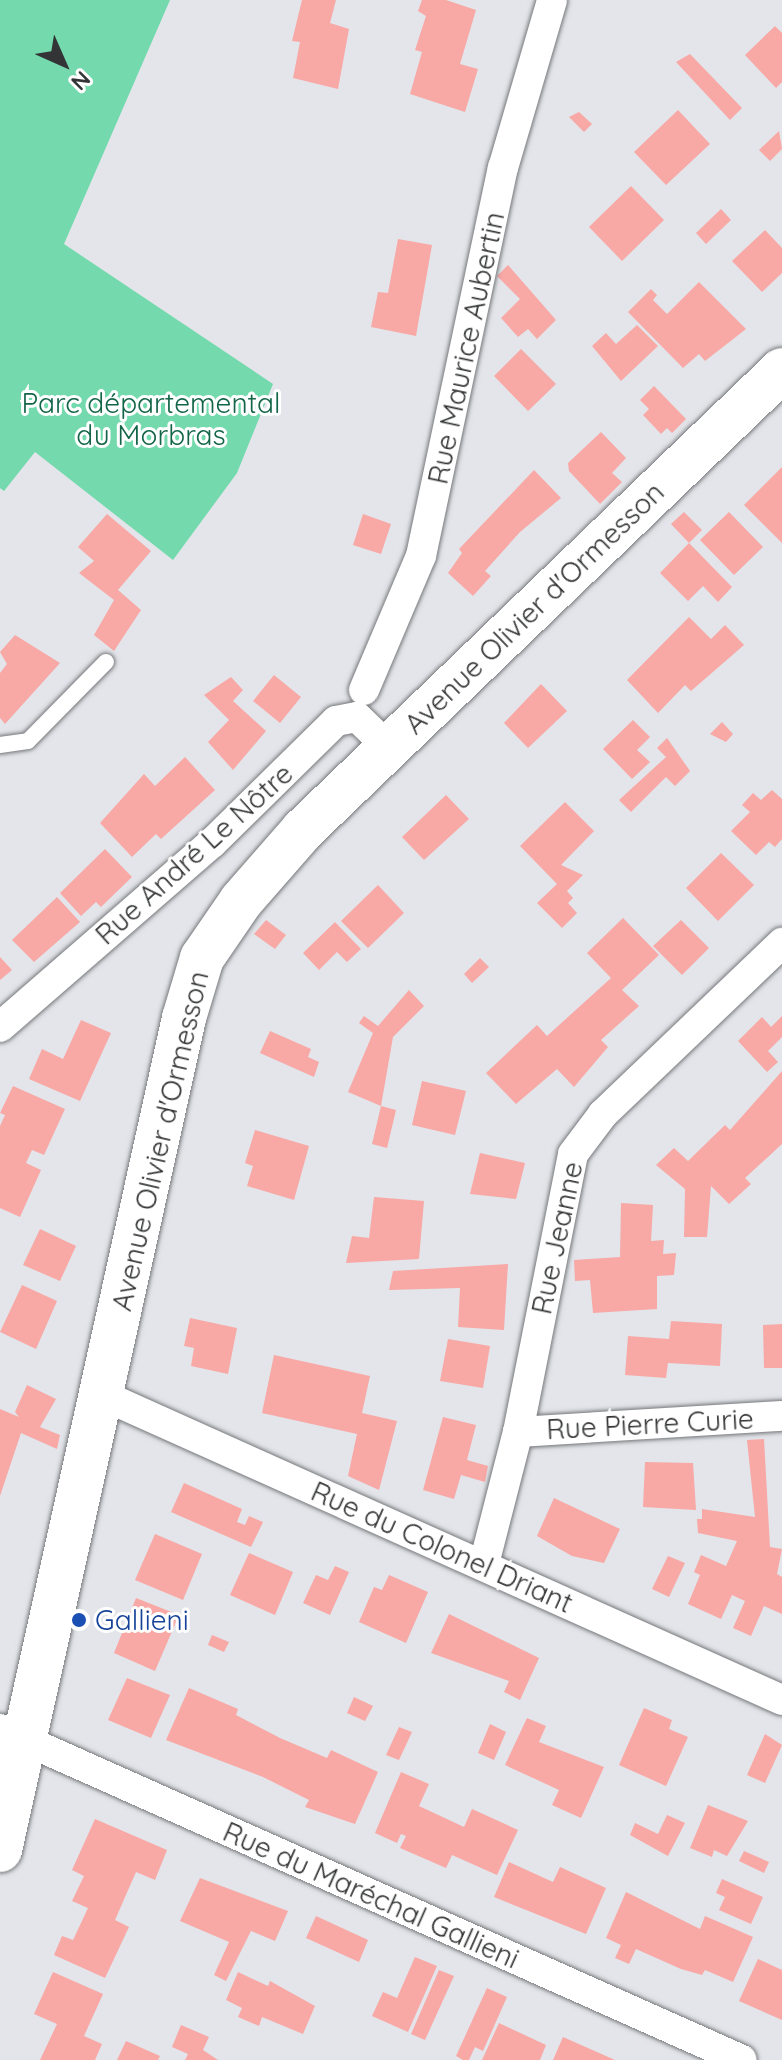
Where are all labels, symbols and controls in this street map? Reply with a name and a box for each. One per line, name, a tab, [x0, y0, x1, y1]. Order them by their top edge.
north arrow	[24, 24, 104, 104]
text: N	[65, 65, 97, 97]
street label: Rue Maurice Aubertin	[421, 209, 511, 487]
park label: Parc départemental du Morbras	[22, 386, 280, 452]
street label: Avenue Olivier d'Ormesson	[397, 475, 671, 741]
street label: Rue André Le Nôtre	[88, 757, 300, 951]
street label: Avenue Olivier d'Ormesson	[105, 968, 215, 1314]
street label: Rue Jeanne	[524, 1159, 590, 1317]
street label: Rue Pierre Curie	[545, 1402, 755, 1446]
street label: Rue du Colonel Driant	[306, 1474, 578, 1620]
place label: Gallieni	[95, 1603, 189, 1637]
marker: Gallieni	[70, 1611, 88, 1629]
street label: Rue du Maréchal Gallieni	[218, 1815, 524, 1975]

